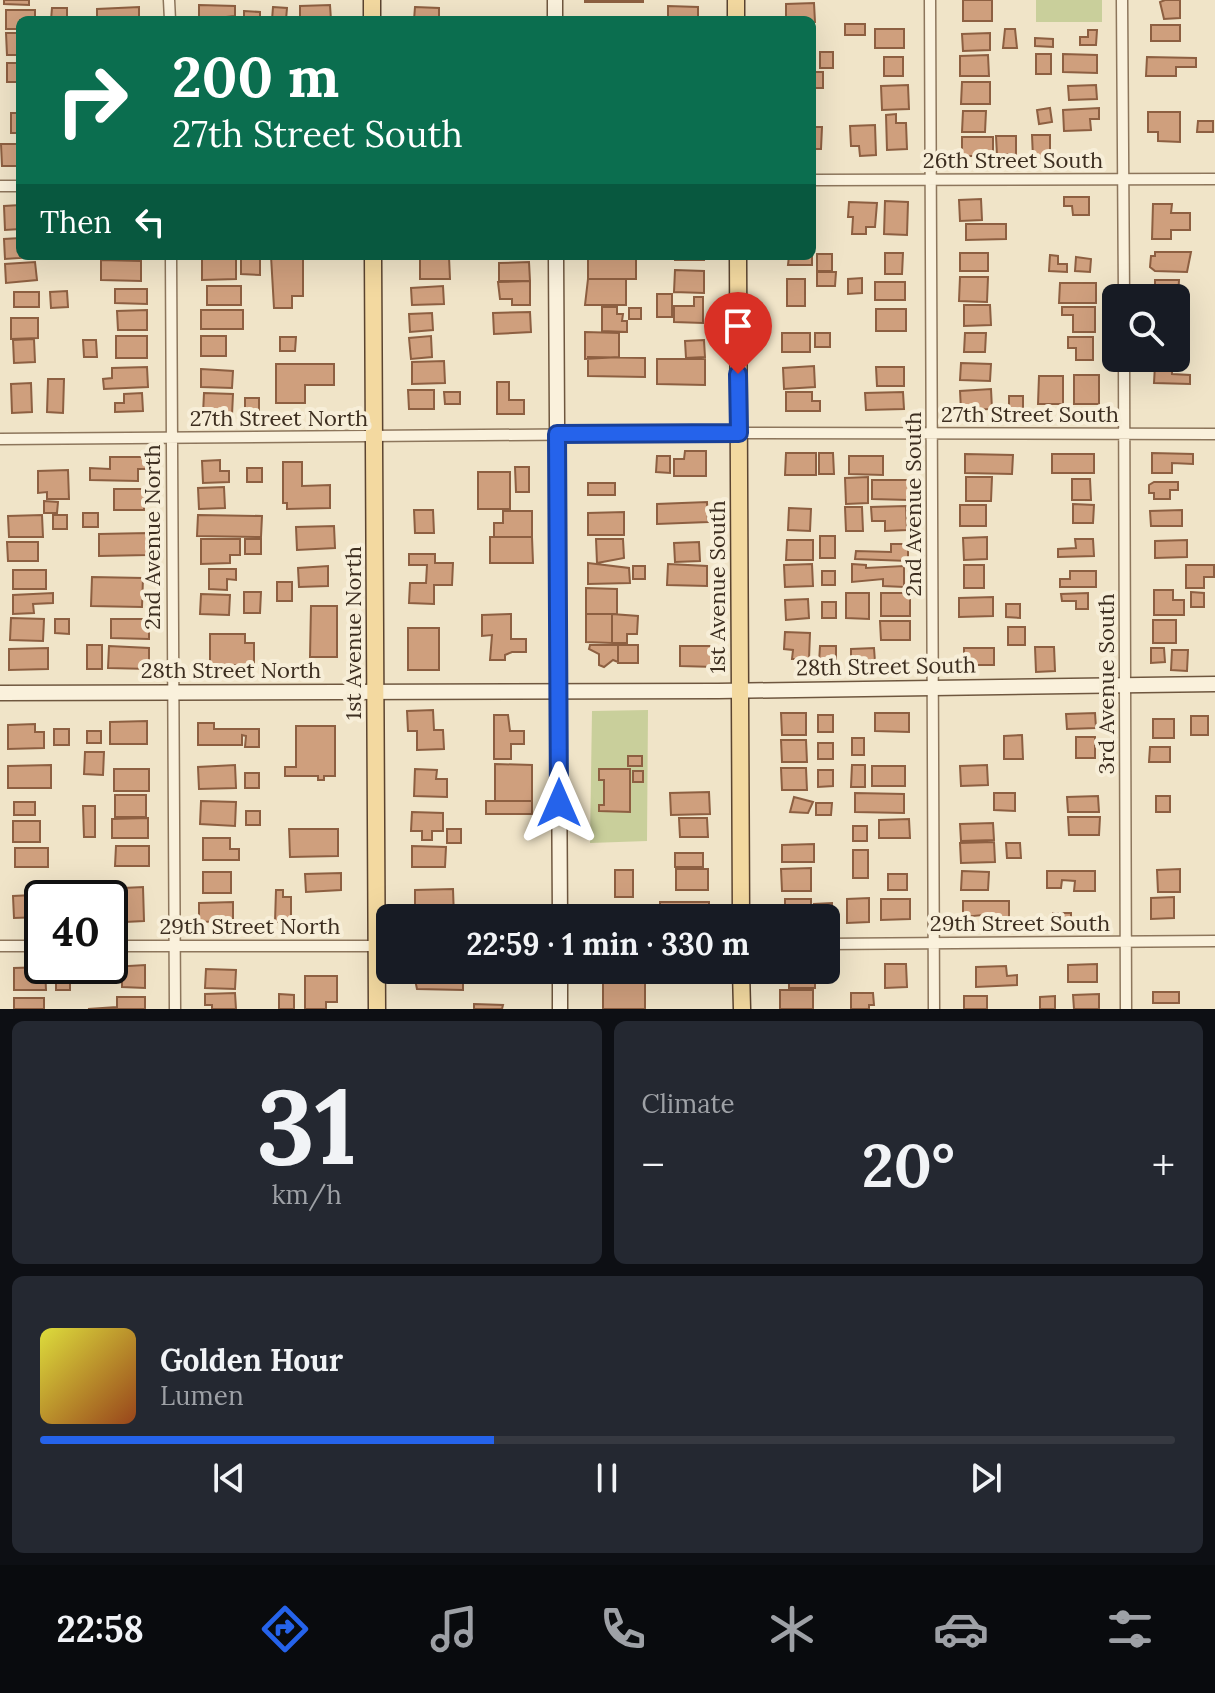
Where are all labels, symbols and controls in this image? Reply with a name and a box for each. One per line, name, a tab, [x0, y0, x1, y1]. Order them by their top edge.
text: 200 m	[172, 41, 339, 112]
icon: right	[40, 48, 144, 152]
text: 27th Street South	[172, 111, 463, 157]
street label: 26th Street South	[923, 146, 1103, 174]
icon: left	[128, 200, 172, 244]
text: Then	[40, 203, 112, 241]
map controls	[1102, 284, 1190, 372]
button: search	[1102, 284, 1190, 372]
pin	[704, 292, 772, 374]
icon: arrive	[716, 304, 760, 348]
street label: 27th Street South	[941, 400, 1119, 428]
street label: 27th Street North	[190, 404, 368, 432]
street label: 2nd Avenue South	[899, 412, 927, 596]
street label: 2nd Avenue North	[138, 444, 166, 630]
street label: 1st Avenue South	[703, 500, 731, 674]
street label: 1st Avenue North	[339, 546, 367, 720]
street label: 3rd Avenue South	[1092, 593, 1120, 775]
street label: 28th Street South	[796, 650, 976, 682]
street label: 28th Street North	[141, 656, 321, 684]
position arrow	[517, 761, 601, 845]
speed limit sign: 40	[24, 880, 128, 984]
street label: 29th Street South	[930, 909, 1110, 937]
street label: 29th Street North	[160, 912, 340, 940]
text: 22:59 · 1 min · 330 m	[467, 925, 749, 963]
text: 31	[257, 1059, 357, 1192]
text: Climate	[642, 1087, 735, 1120]
text: 20°	[862, 1127, 955, 1203]
text: −	[642, 1137, 665, 1193]
text: +	[1152, 1137, 1175, 1193]
text: km/h	[272, 1178, 342, 1211]
text: Golden Hour	[160, 1341, 343, 1379]
text: Lumen	[160, 1379, 244, 1412]
icon: previous	[207, 1456, 251, 1500]
icon: pause	[585, 1456, 629, 1500]
icon: next	[964, 1456, 1008, 1500]
icon: directions	[257, 1601, 313, 1657]
icon: music	[426, 1601, 482, 1657]
icon: phone	[595, 1601, 651, 1657]
icon: climate	[764, 1601, 820, 1657]
icon: car	[933, 1601, 989, 1657]
icon: filters	[1102, 1601, 1158, 1657]
text: 22:58	[57, 1606, 144, 1652]

